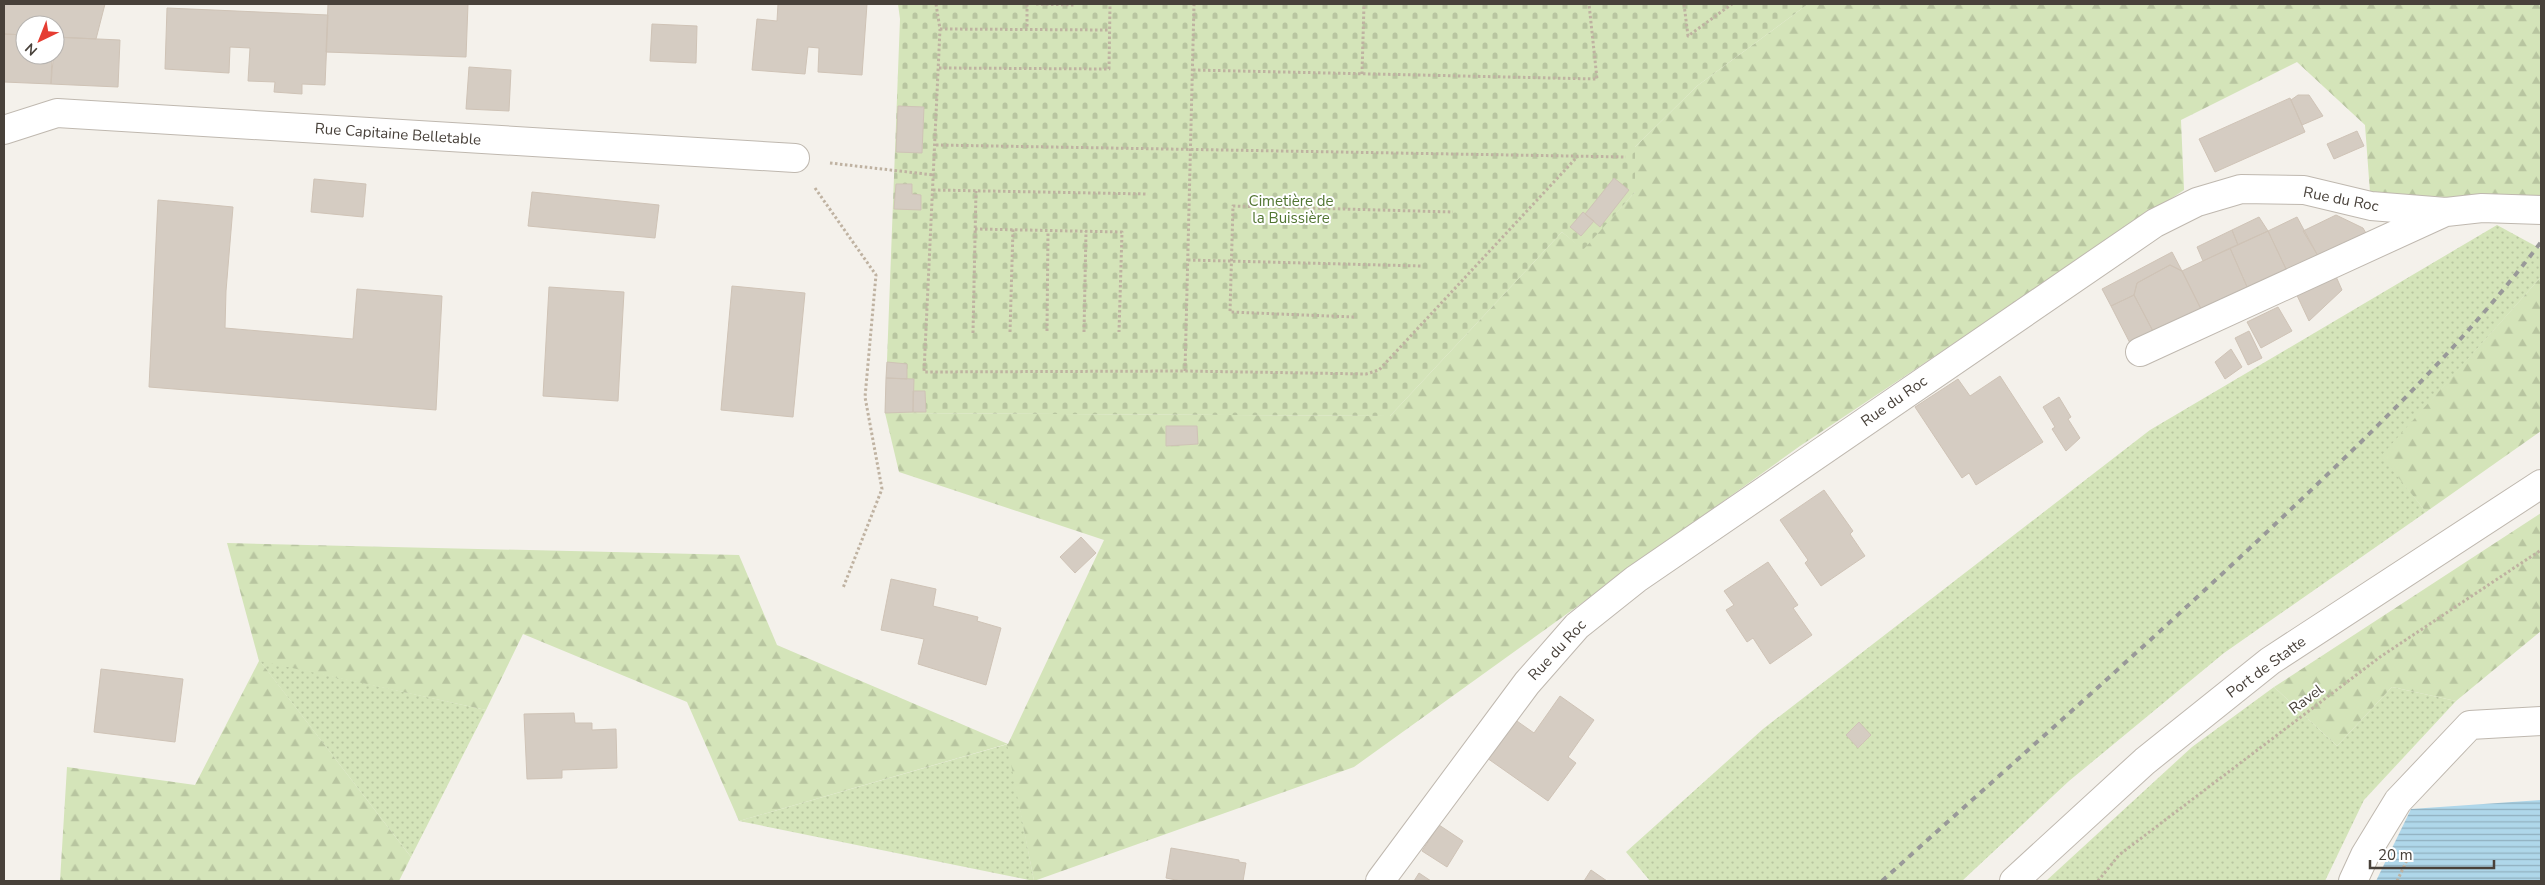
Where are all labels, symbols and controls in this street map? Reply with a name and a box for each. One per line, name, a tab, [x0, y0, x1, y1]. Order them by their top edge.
north arrow	[15, 15, 65, 65]
text: N	[21, 39, 42, 60]
street label: Rue Capitaine Belletable	[314, 118, 482, 150]
street label: Rue du Roc	[2302, 182, 2380, 216]
park label: Cimetière de la Buissière	[1249, 191, 1333, 228]
street label: Rue du Roc	[1857, 371, 1931, 431]
street label: Rue du Roc	[1524, 615, 1590, 685]
street label: Port de Statte	[2222, 631, 2310, 703]
street label: Ravel	[2285, 679, 2328, 718]
scale bar	[2370, 838, 2494, 870]
text: 20 m	[2378, 845, 2413, 865]

